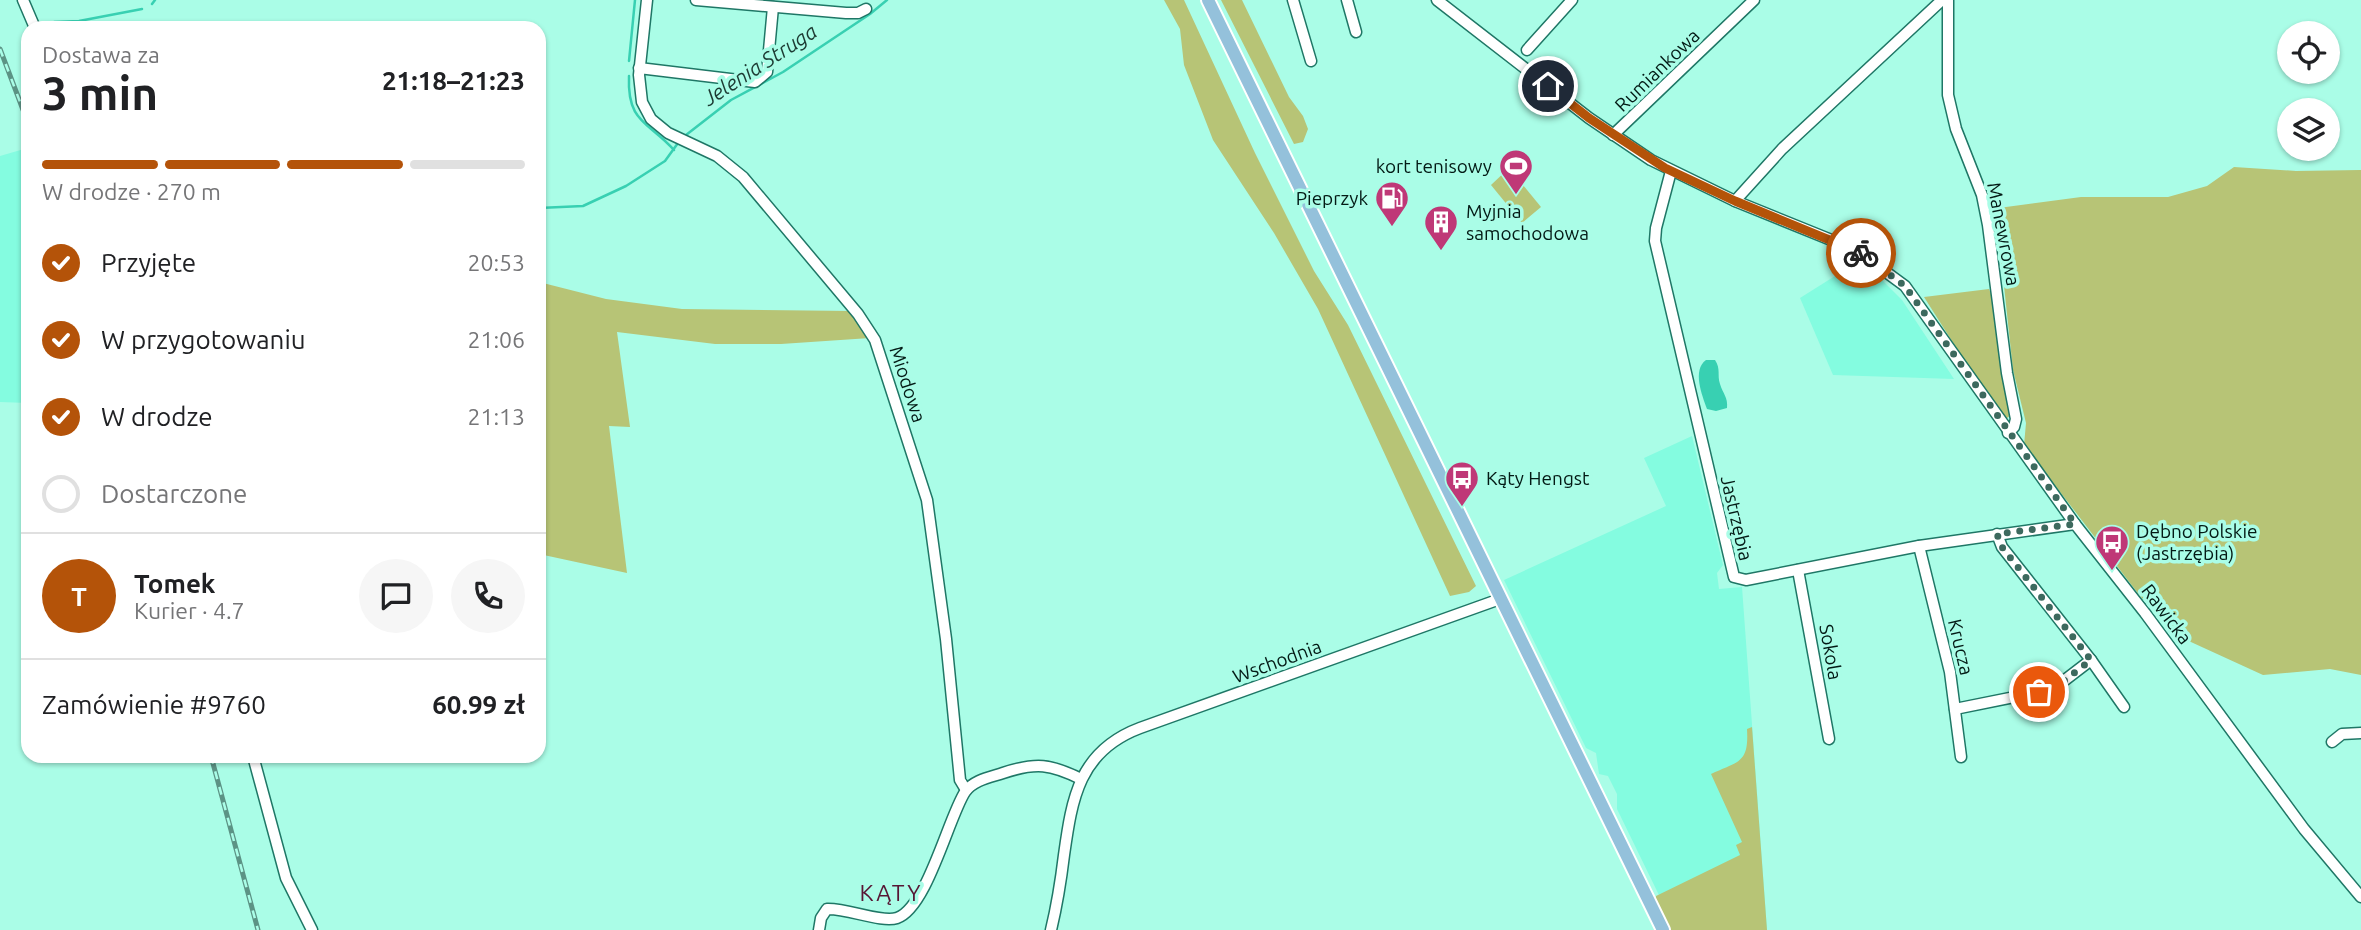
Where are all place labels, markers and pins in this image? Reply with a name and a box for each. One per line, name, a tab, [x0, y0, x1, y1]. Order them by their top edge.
pin	[1518, 56, 1578, 116]
sports icon: kort tenisowy	[1497, 147, 1535, 196]
place label: kort tenisowy	[1376, 155, 1492, 177]
fuel station icon: Pieprzyk	[1373, 179, 1411, 228]
place label: Pieprzyk	[1296, 187, 1368, 209]
place label: Myjnia samochodowa	[1466, 200, 1589, 244]
building icon: Myjnia samochodowa	[1422, 203, 1460, 252]
bus stop icon: Kąty Hengst	[1443, 459, 1481, 508]
place label: Kąty Hengst	[1486, 467, 1590, 489]
place label: Dębno Polskie (Jastrzębia)	[2136, 520, 2258, 564]
bus stop icon: Dębno Polskie (Jastrzębia)	[2093, 523, 2131, 572]
pin	[2009, 662, 2069, 722]

